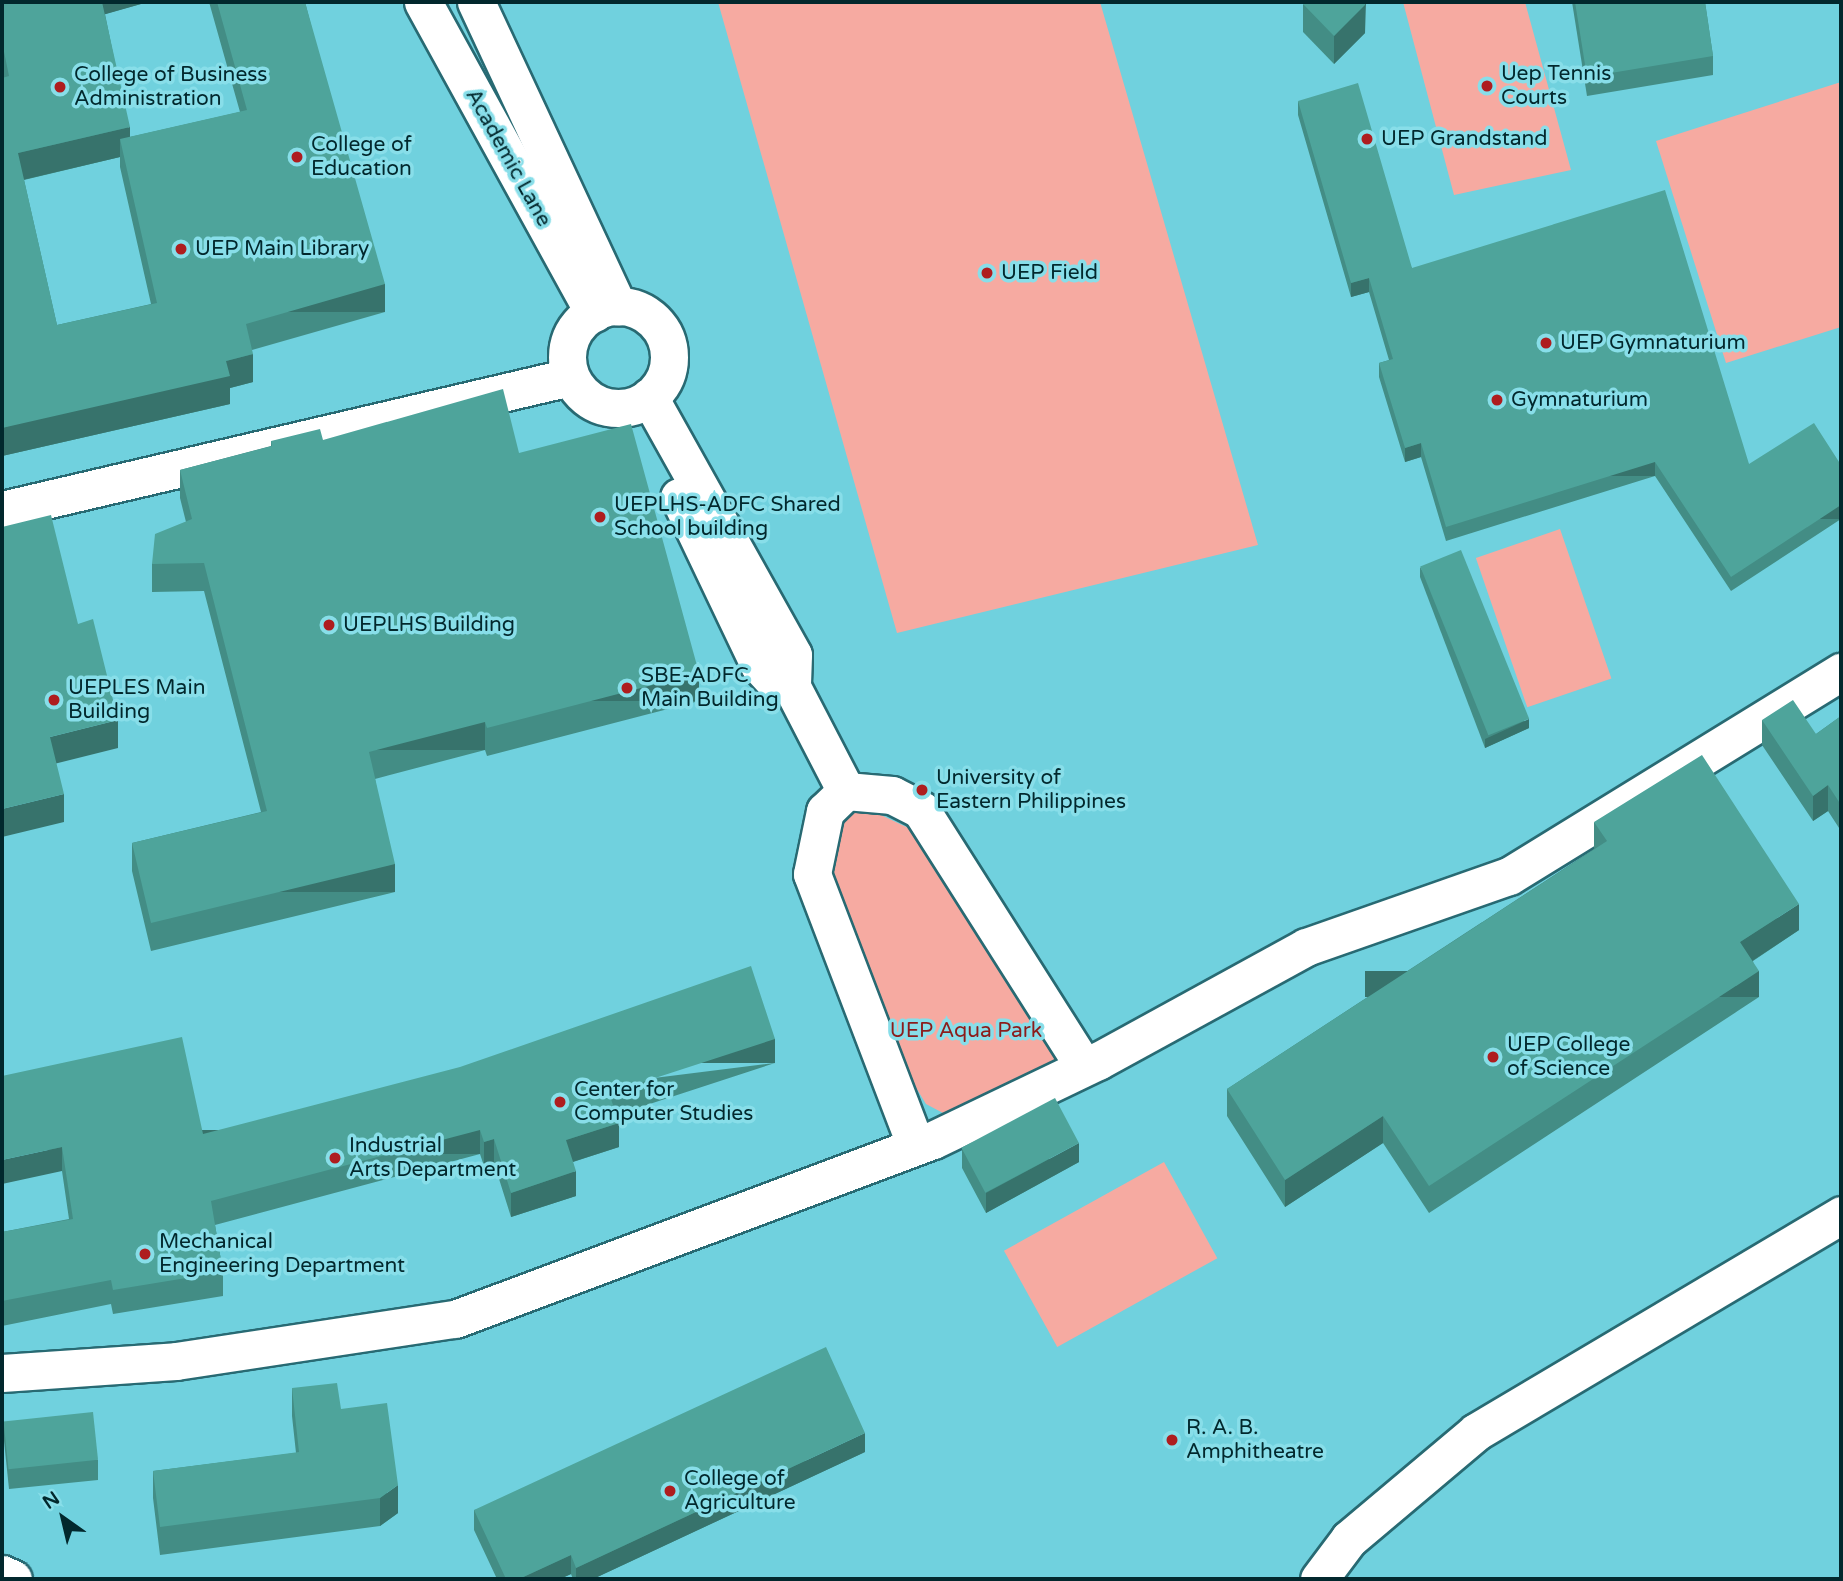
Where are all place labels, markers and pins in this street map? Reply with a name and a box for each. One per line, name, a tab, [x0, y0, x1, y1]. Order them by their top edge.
place label: Uep Tennis Courts	[1501, 61, 1611, 111]
place label: College of Business Administration	[74, 62, 267, 112]
marker: Uep Tennis Courts	[1479, 78, 1495, 94]
marker: College of Business Administration	[52, 79, 68, 95]
place label: UEP Grandstand	[1381, 126, 1548, 152]
marker: UEP Grandstand	[1359, 131, 1375, 147]
place label: College of Education	[311, 132, 412, 182]
marker: College of Education	[289, 149, 305, 165]
place label: UEP Main Library	[195, 236, 369, 262]
marker: UEP Main Library	[173, 241, 189, 257]
place label: UEP Field	[1001, 260, 1098, 286]
marker: UEP Field	[979, 265, 995, 281]
place label: UEP Gymnaturium	[1560, 330, 1746, 356]
marker: UEP Gymnaturium	[1538, 335, 1554, 351]
place label: Gymnaturium	[1511, 387, 1648, 413]
marker: Gymnaturium	[1489, 392, 1505, 408]
place label: UEPLHS-ADFC Shared School building	[614, 492, 841, 542]
marker: UEPLHS-ADFC Shared School building	[592, 509, 608, 525]
place label: UEPLHS Building	[343, 612, 515, 638]
marker: UEPLHS Building	[321, 617, 337, 633]
place label: SBE-ADFC Main Building	[641, 663, 779, 713]
place label: UEPLES Main Building	[68, 675, 205, 725]
marker: SBE-ADFC Main Building	[619, 680, 635, 696]
marker: UEPLES Main Building	[46, 692, 62, 708]
place label: University of Eastern Philippines	[936, 765, 1126, 815]
marker: University of Eastern Philippines	[914, 782, 930, 798]
place label: UEP College of Science	[1507, 1032, 1630, 1082]
marker: UEP College of Science	[1485, 1049, 1501, 1065]
place label: Center for Computer Studies	[574, 1077, 753, 1127]
marker: Center for Computer Studies	[552, 1094, 568, 1110]
place label: Industrial Arts Department	[349, 1133, 516, 1183]
marker: Industrial Arts Department	[327, 1150, 343, 1166]
place label: Mechanical Engineering Department	[159, 1229, 405, 1279]
marker: Mechanical Engineering Department	[137, 1246, 153, 1262]
place label: R. A. B. Amphitheatre	[1186, 1415, 1324, 1465]
marker: R. A. B. Amphitheatre	[1164, 1432, 1180, 1448]
place label: College of Agriculture	[684, 1466, 796, 1516]
marker: College of Agriculture	[662, 1483, 678, 1499]

